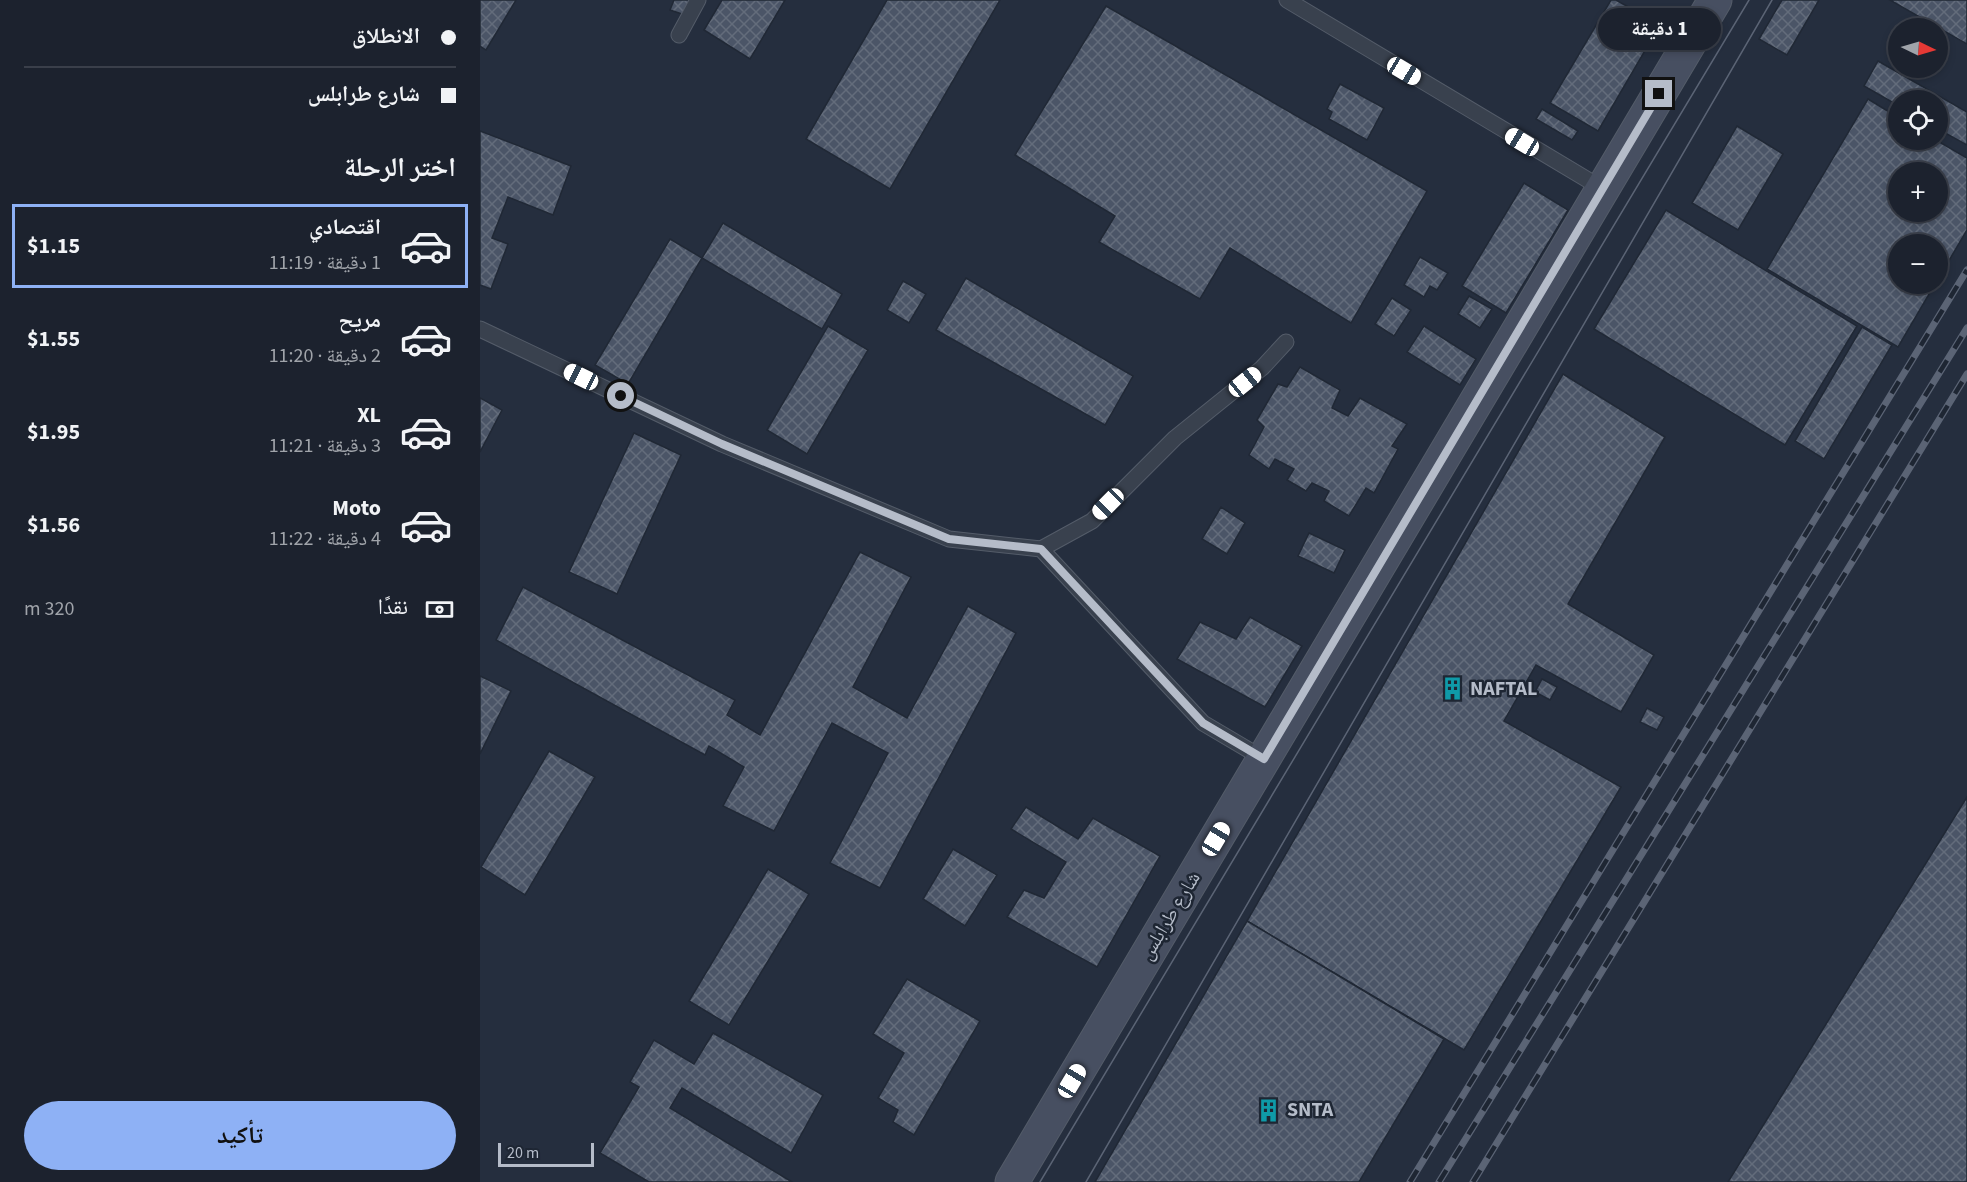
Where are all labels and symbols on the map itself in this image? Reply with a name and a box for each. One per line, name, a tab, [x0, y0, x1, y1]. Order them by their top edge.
callout: 1 دقيقة	[1598, 7, 1720, 49]
north arrow	[1888, 18, 1948, 78]
car	[1384, 54, 1424, 88]
route end	[1645, 80, 1672, 107]
car	[1502, 125, 1542, 159]
car	[561, 361, 601, 393]
car	[1225, 364, 1265, 400]
route start	[607, 382, 634, 409]
car	[1089, 485, 1127, 523]
place label: NAFTAL	[1470, 675, 1537, 703]
building icon: NAFTAL	[1439, 676, 1465, 702]
car	[1199, 819, 1233, 859]
street label: شارع طرابلس	[1133, 866, 1207, 966]
car	[1055, 1061, 1089, 1101]
place label: SNTA	[1287, 1096, 1334, 1124]
building icon: SNTA	[1256, 1097, 1282, 1123]
scale bar	[498, 1140, 594, 1168]

